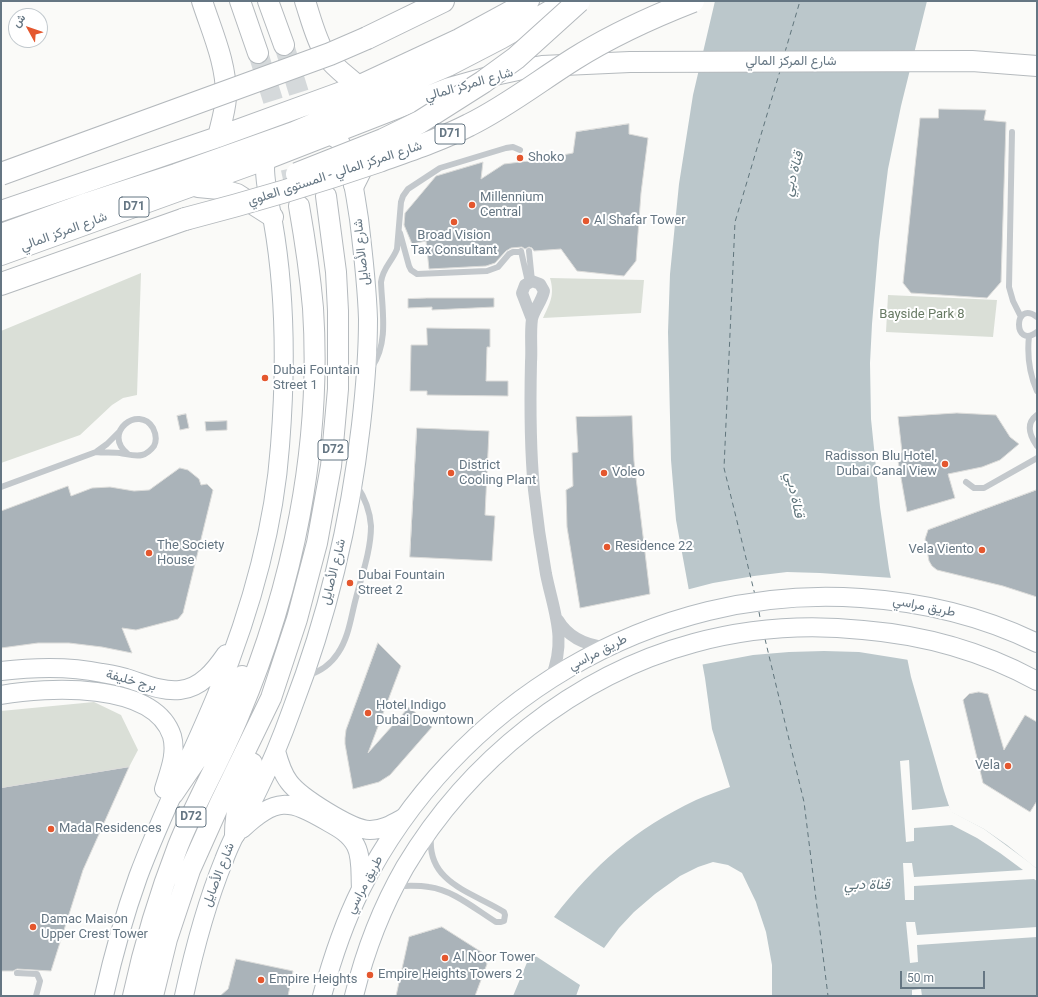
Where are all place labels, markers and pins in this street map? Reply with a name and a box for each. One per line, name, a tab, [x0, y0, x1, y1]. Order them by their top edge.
place label: Shoko	[528, 150, 564, 166]
marker: Shoko	[515, 153, 525, 163]
place label: Millennium Central	[480, 190, 544, 221]
marker: Millennium Central	[467, 200, 477, 210]
place label: Al Shafar Tower	[594, 213, 686, 229]
marker: Al Shafar Tower	[581, 216, 591, 226]
marker: Broad Vision Tax Consultant	[449, 217, 459, 227]
place label: Broad Vision Tax Consultant	[411, 228, 497, 259]
place label: Dubai Fountain Street 1	[273, 363, 360, 394]
marker: Dubai Fountain Street 1	[260, 373, 270, 383]
place label: Radisson Blu Hotel, Dubai Canal View	[825, 449, 937, 480]
place label: District Cooling Plant	[459, 458, 536, 489]
marker: Radisson Blu Hotel, Dubai Canal View	[940, 459, 950, 469]
place label: Voleo	[612, 465, 645, 481]
marker: District Cooling Plant	[446, 468, 456, 478]
marker: Voleo	[599, 468, 609, 478]
place label: The Society House	[157, 538, 224, 569]
place label: Residence 22	[615, 539, 693, 555]
marker: Residence 22	[602, 542, 612, 552]
place label: Vela Viento	[909, 542, 974, 558]
marker: Vela Viento	[977, 545, 987, 555]
marker: The Society House	[144, 548, 154, 558]
place label: Dubai Fountain Street 2	[358, 568, 445, 599]
marker: Dubai Fountain Street 2	[345, 578, 355, 588]
place label: Hotel Indigo Dubai Downtown	[376, 698, 474, 729]
marker: Hotel Indigo Dubai Downtown	[363, 708, 373, 718]
place label: Vela	[975, 758, 1000, 774]
marker: Vela	[1003, 761, 1013, 771]
place label: Mada Residences	[59, 821, 162, 837]
marker: Mada Residences	[46, 824, 56, 834]
place label: Damac Maison Upper Crest Tower	[41, 912, 148, 943]
marker: Damac Maison Upper Crest Tower	[28, 922, 38, 932]
place label: Al Noor Tower	[453, 950, 535, 966]
marker: Al Noor Tower	[440, 953, 450, 963]
place label: Empire Heights Towers 2	[378, 967, 522, 983]
marker: Empire Heights Towers 2	[365, 970, 375, 980]
place label: Empire Heights	[269, 972, 357, 988]
marker: Empire Heights	[256, 975, 266, 985]

